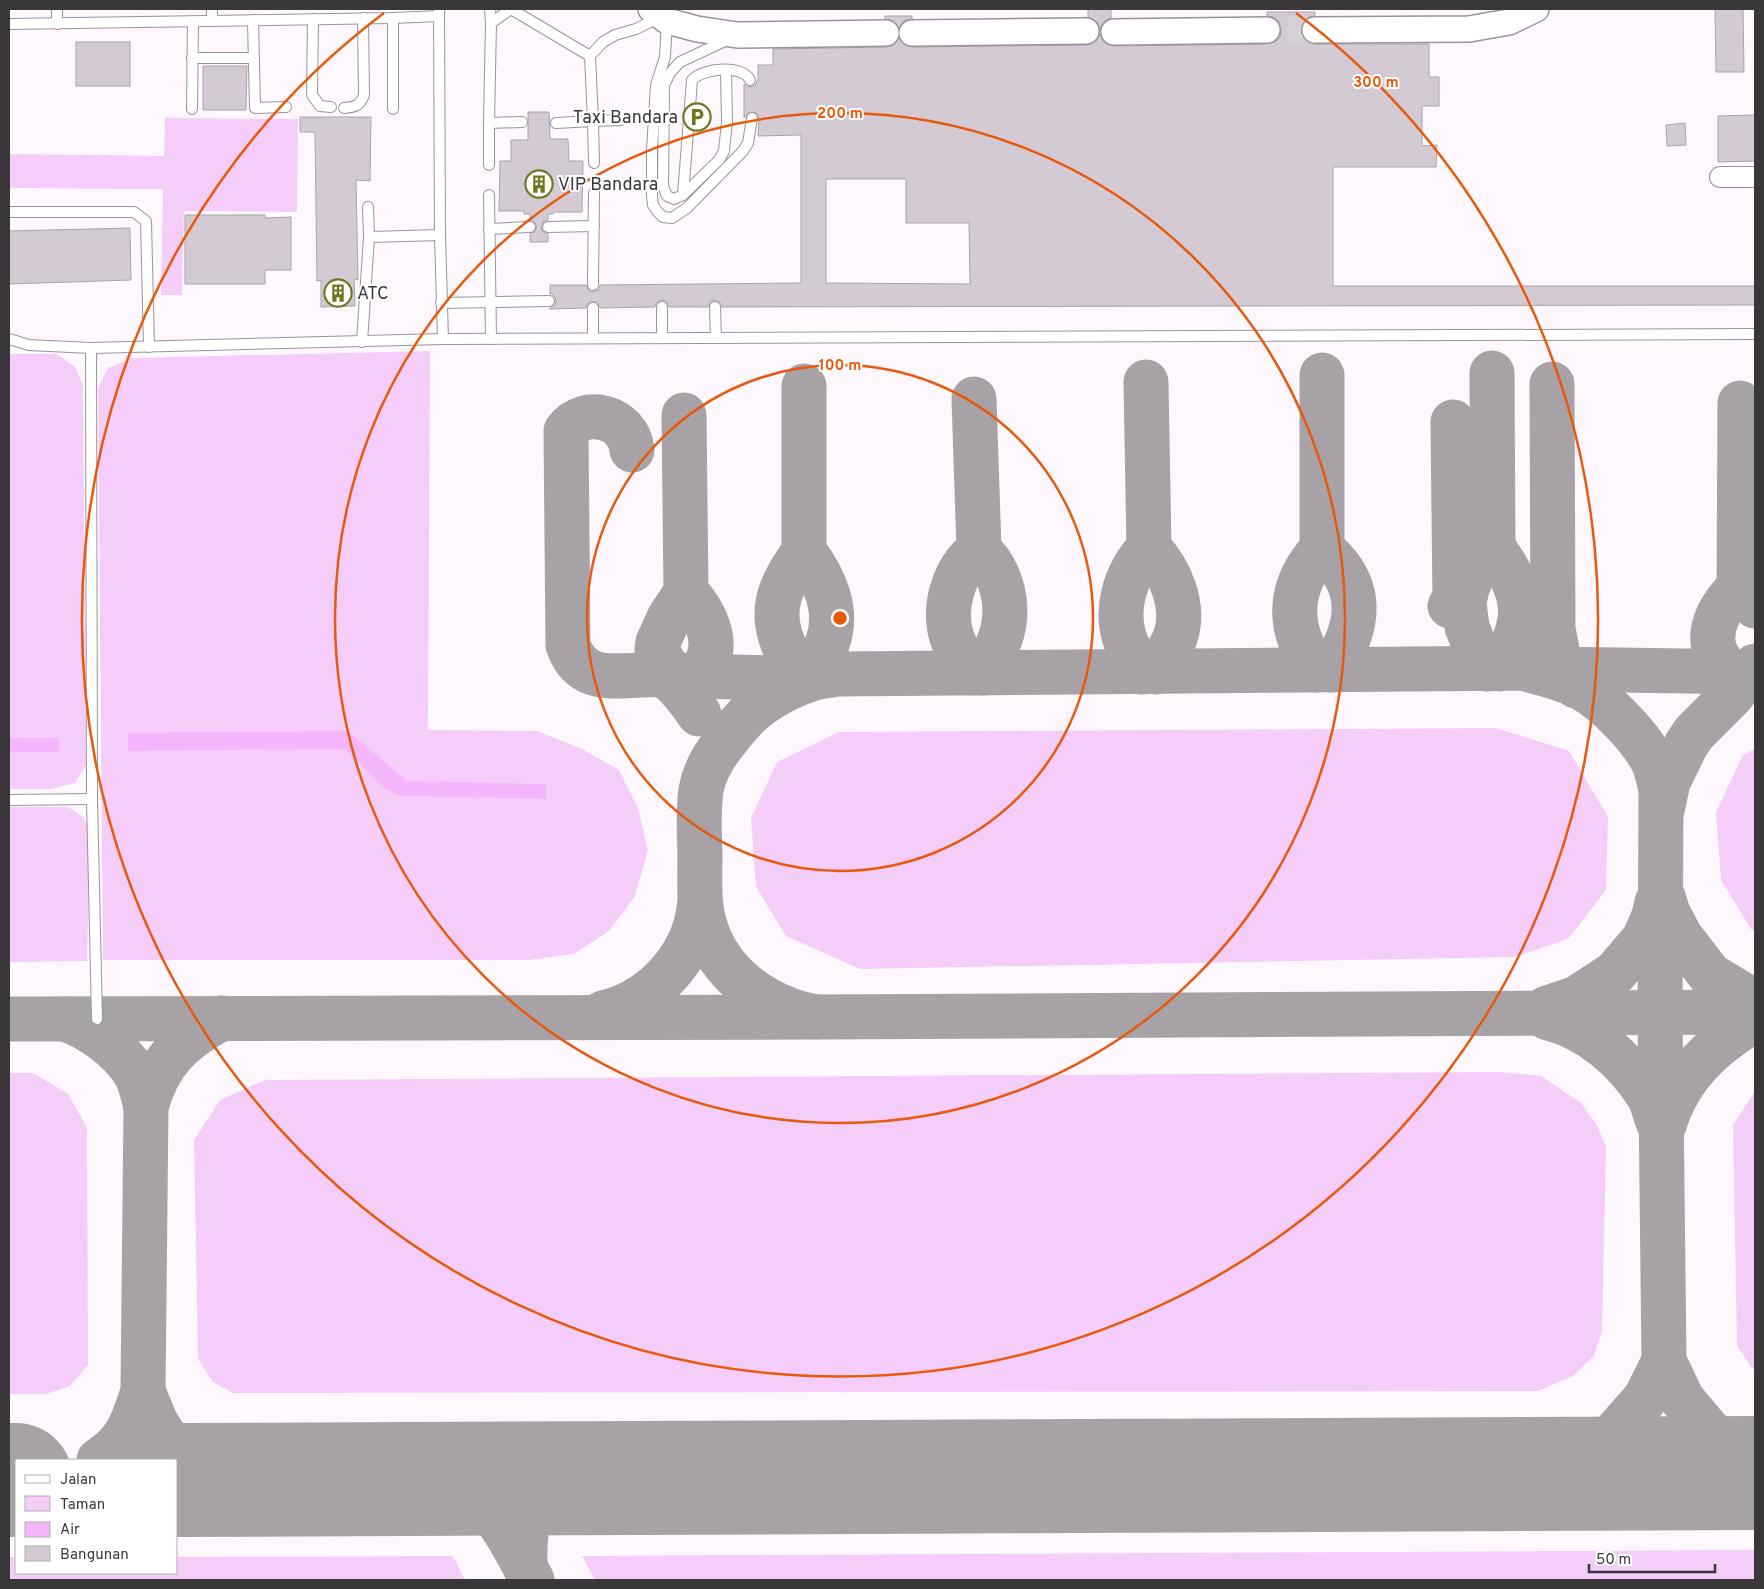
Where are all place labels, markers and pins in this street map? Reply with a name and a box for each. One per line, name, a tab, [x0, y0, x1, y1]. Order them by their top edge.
parking icon: Taxi Bandara	[682, 102, 712, 132]
place label: Taxi Bandara	[573, 107, 678, 130]
building icon: VIP Bandara	[524, 169, 554, 199]
place label: VIP Bandara	[558, 174, 658, 197]
building icon: ATC	[323, 278, 353, 308]
place label: ATC	[357, 283, 389, 306]
centre of rings	[831, 609, 849, 627]

